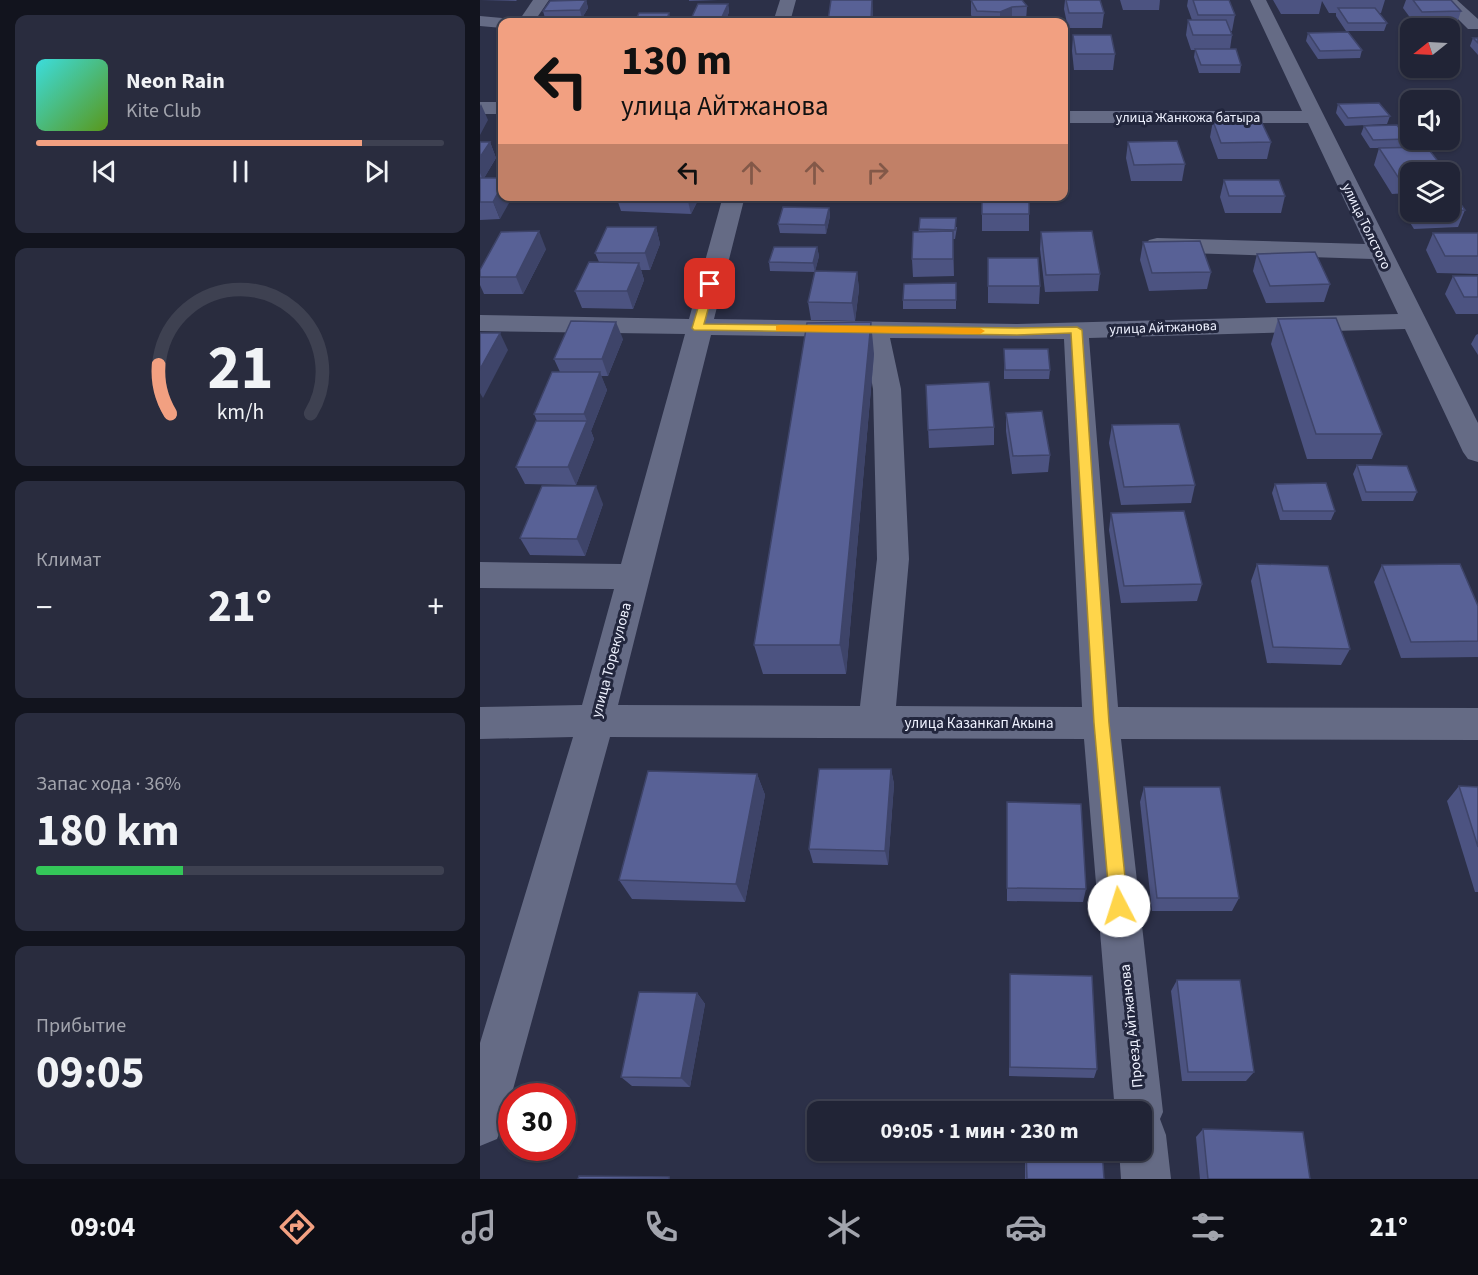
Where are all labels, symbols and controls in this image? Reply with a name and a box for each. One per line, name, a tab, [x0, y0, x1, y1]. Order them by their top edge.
north arrow	[1400, 18, 1460, 78]
map controls	[1400, 18, 1460, 222]
text: 130 m	[621, 31, 732, 91]
icon: left	[522, 42, 600, 120]
text: Neon Rain	[126, 65, 225, 97]
text: улица Айтжанова	[621, 87, 829, 126]
button: sound	[1400, 90, 1460, 150]
text: Kite Club	[126, 97, 201, 125]
street label: улица Жанкожа батыра	[1116, 108, 1260, 128]
icon: previous	[88, 155, 121, 188]
icon: pause	[224, 155, 257, 188]
icon: next	[360, 155, 393, 188]
icon: left	[672, 156, 705, 189]
icon: ahead	[735, 156, 768, 189]
icon: ahead	[798, 156, 831, 189]
icon: right	[861, 156, 894, 189]
button: layers	[1400, 162, 1460, 222]
street label: улица Толстого	[1337, 180, 1396, 273]
pin	[684, 258, 735, 309]
icon: arrive	[693, 267, 726, 300]
street label: улица Айтжанова	[1109, 316, 1217, 340]
text: 21	[207, 324, 273, 413]
text: km/h	[216, 397, 264, 428]
text: Климат	[36, 546, 102, 574]
text: 21°	[208, 575, 272, 639]
text: −	[36, 584, 52, 631]
text: +	[428, 584, 444, 631]
street label: улица Торекулова	[586, 600, 637, 720]
street label: улица Казанкап Акына	[904, 713, 1054, 734]
text: Запас хода · 36%	[36, 770, 181, 798]
text: 180 km	[36, 799, 180, 863]
position arrow	[1087, 874, 1151, 938]
street label: Проезд Айтжанова	[1115, 963, 1148, 1089]
text: Прибытие	[36, 1012, 126, 1040]
text: 09:05	[36, 1041, 145, 1105]
speed limit sign: 30	[498, 1083, 576, 1161]
text: 09:05 · 1 мин · 230 m	[880, 1115, 1079, 1147]
icon: directions	[276, 1206, 318, 1248]
icon: music	[458, 1206, 500, 1248]
icon: phone	[640, 1206, 682, 1248]
icon: climate	[823, 1206, 865, 1248]
icon: car	[1005, 1206, 1047, 1248]
icon: filters	[1187, 1206, 1229, 1248]
text: 09:04	[70, 1208, 135, 1247]
text: 21°	[1369, 1208, 1408, 1247]

